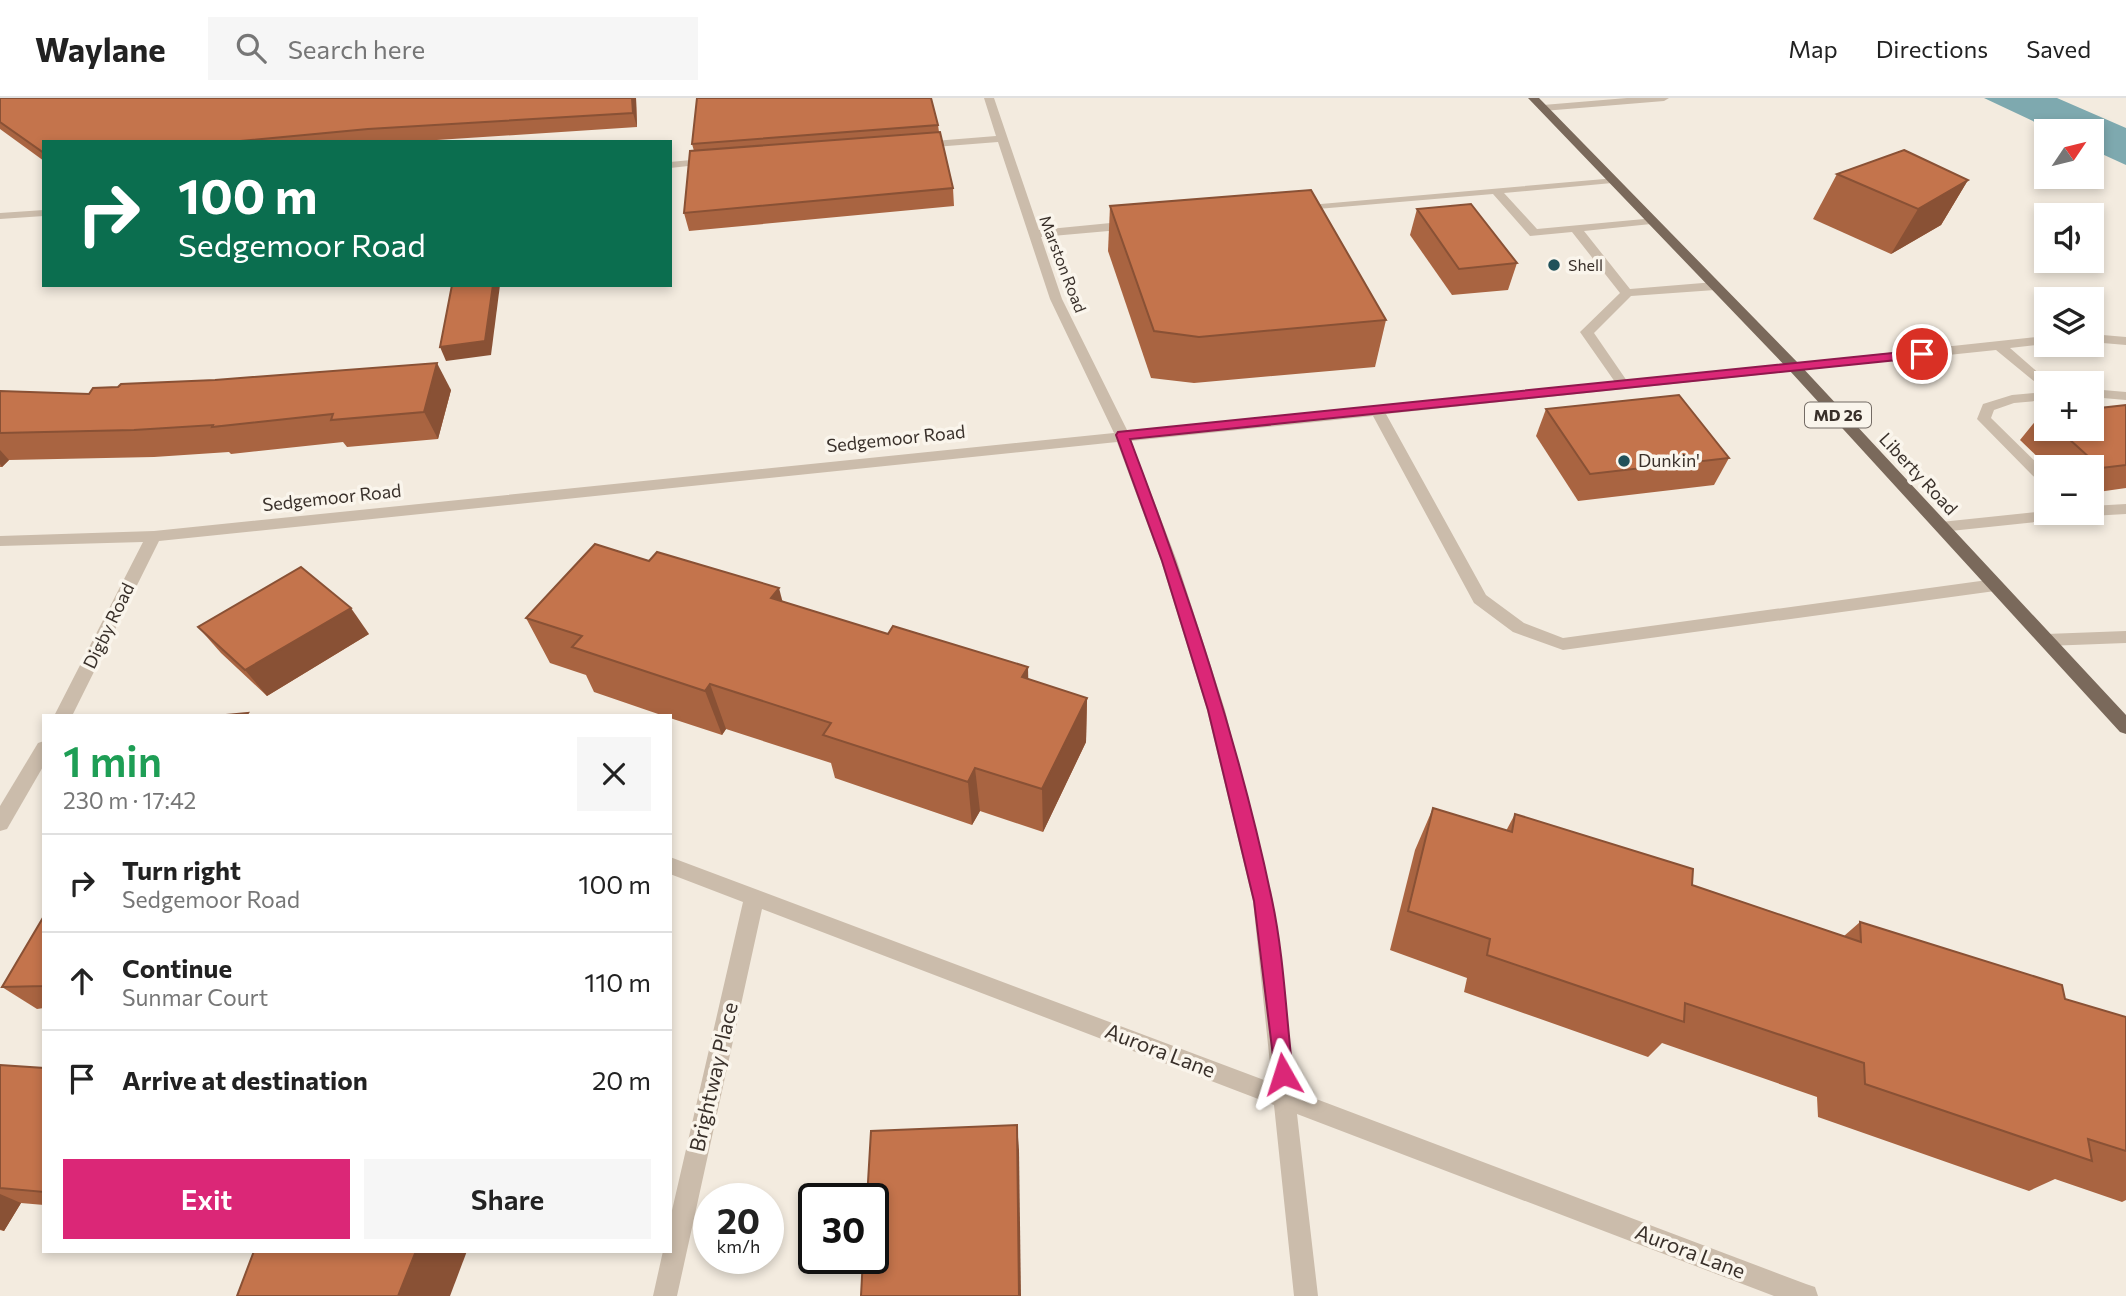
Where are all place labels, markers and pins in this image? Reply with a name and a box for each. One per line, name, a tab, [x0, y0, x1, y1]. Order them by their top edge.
place label: Shell	[1568, 255, 1603, 274]
marker: Shell	[1546, 257, 1562, 273]
pin	[1892, 324, 1952, 384]
place label: Dunkin'	[1638, 449, 1700, 471]
marker: Dunkin'	[1616, 453, 1632, 469]

